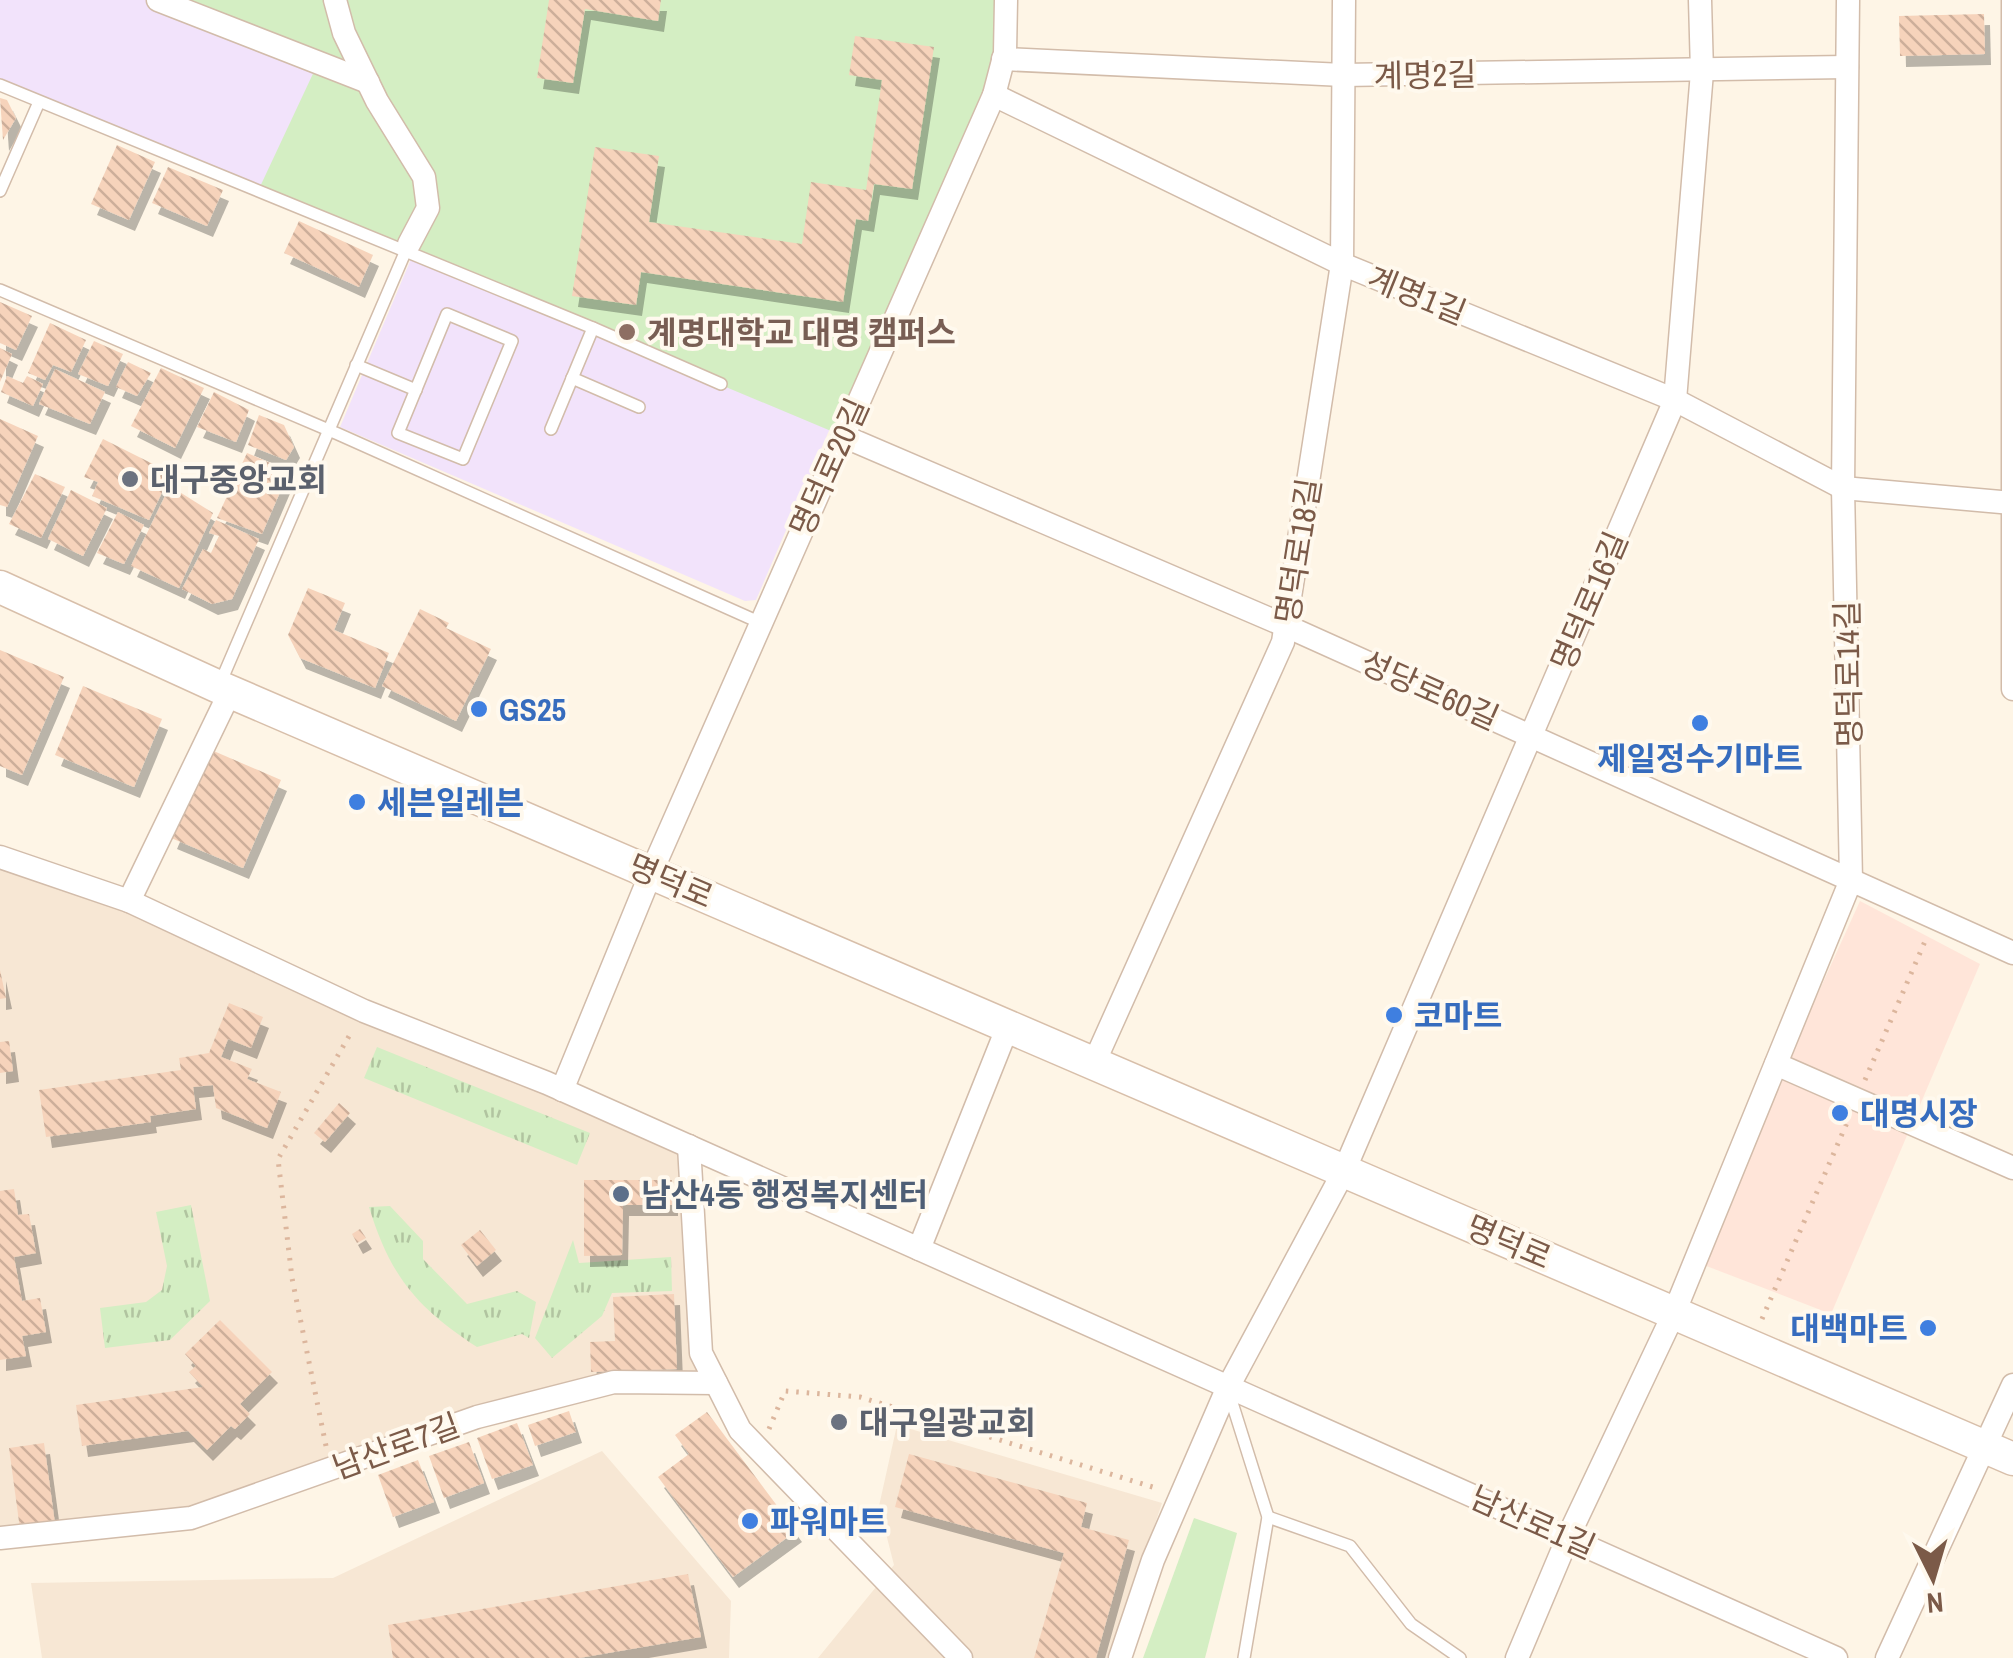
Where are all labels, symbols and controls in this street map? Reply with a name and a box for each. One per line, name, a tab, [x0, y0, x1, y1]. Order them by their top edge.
street label: 계명2길	[1373, 53, 1477, 97]
street label: 계명1길	[1361, 256, 1473, 334]
place label: 계명대학교 대명 캠퍼스	[647, 311, 956, 354]
marker: 계명대학교 대명 캠퍼스	[616, 321, 638, 343]
street label: 명덕로20길	[779, 391, 879, 543]
place label: 대구중앙교회	[150, 458, 327, 501]
marker: 대구중앙교회	[119, 468, 141, 490]
street label: 명덕로18길	[1265, 475, 1331, 627]
street label: 명덕로16길	[1540, 525, 1638, 677]
street label: 명덕로14길	[1825, 600, 1871, 748]
street label: 성당로60길	[1354, 640, 1506, 740]
place label: GS25	[499, 688, 566, 731]
marker: GS25	[468, 698, 490, 720]
marker: 제일정수기마트	[1689, 712, 1711, 734]
place label: 제일정수기마트	[1597, 737, 1803, 780]
place label: 세븐일레븐	[377, 781, 524, 824]
marker: 세븐일레븐	[346, 791, 368, 813]
street label: 명덕로	[622, 844, 720, 918]
place label: 코마트	[1414, 994, 1502, 1037]
marker: 코마트	[1383, 1004, 1405, 1026]
place label: 대명시장	[1860, 1092, 1978, 1135]
marker: 대명시장	[1829, 1102, 1851, 1124]
place label: 남산4동 행정복지센터	[641, 1173, 928, 1216]
marker: 남산4동 행정복지센터	[610, 1183, 632, 1205]
street label: 명덕로	[1460, 1205, 1558, 1279]
place label: 대백마트	[1790, 1307, 1908, 1350]
marker: 대백마트	[1917, 1317, 1939, 1339]
place label: 대구일광교회	[859, 1401, 1036, 1444]
street label: 남산로7길	[326, 1403, 466, 1489]
marker: 대구일광교회	[828, 1411, 850, 1433]
street label: 남산로1길	[1464, 1475, 1602, 1569]
place label: 파워마트	[770, 1500, 888, 1543]
marker: 파워마트	[739, 1510, 761, 1532]
north arrow	[1883, 1528, 1983, 1628]
text: N	[1925, 1583, 1945, 1623]

